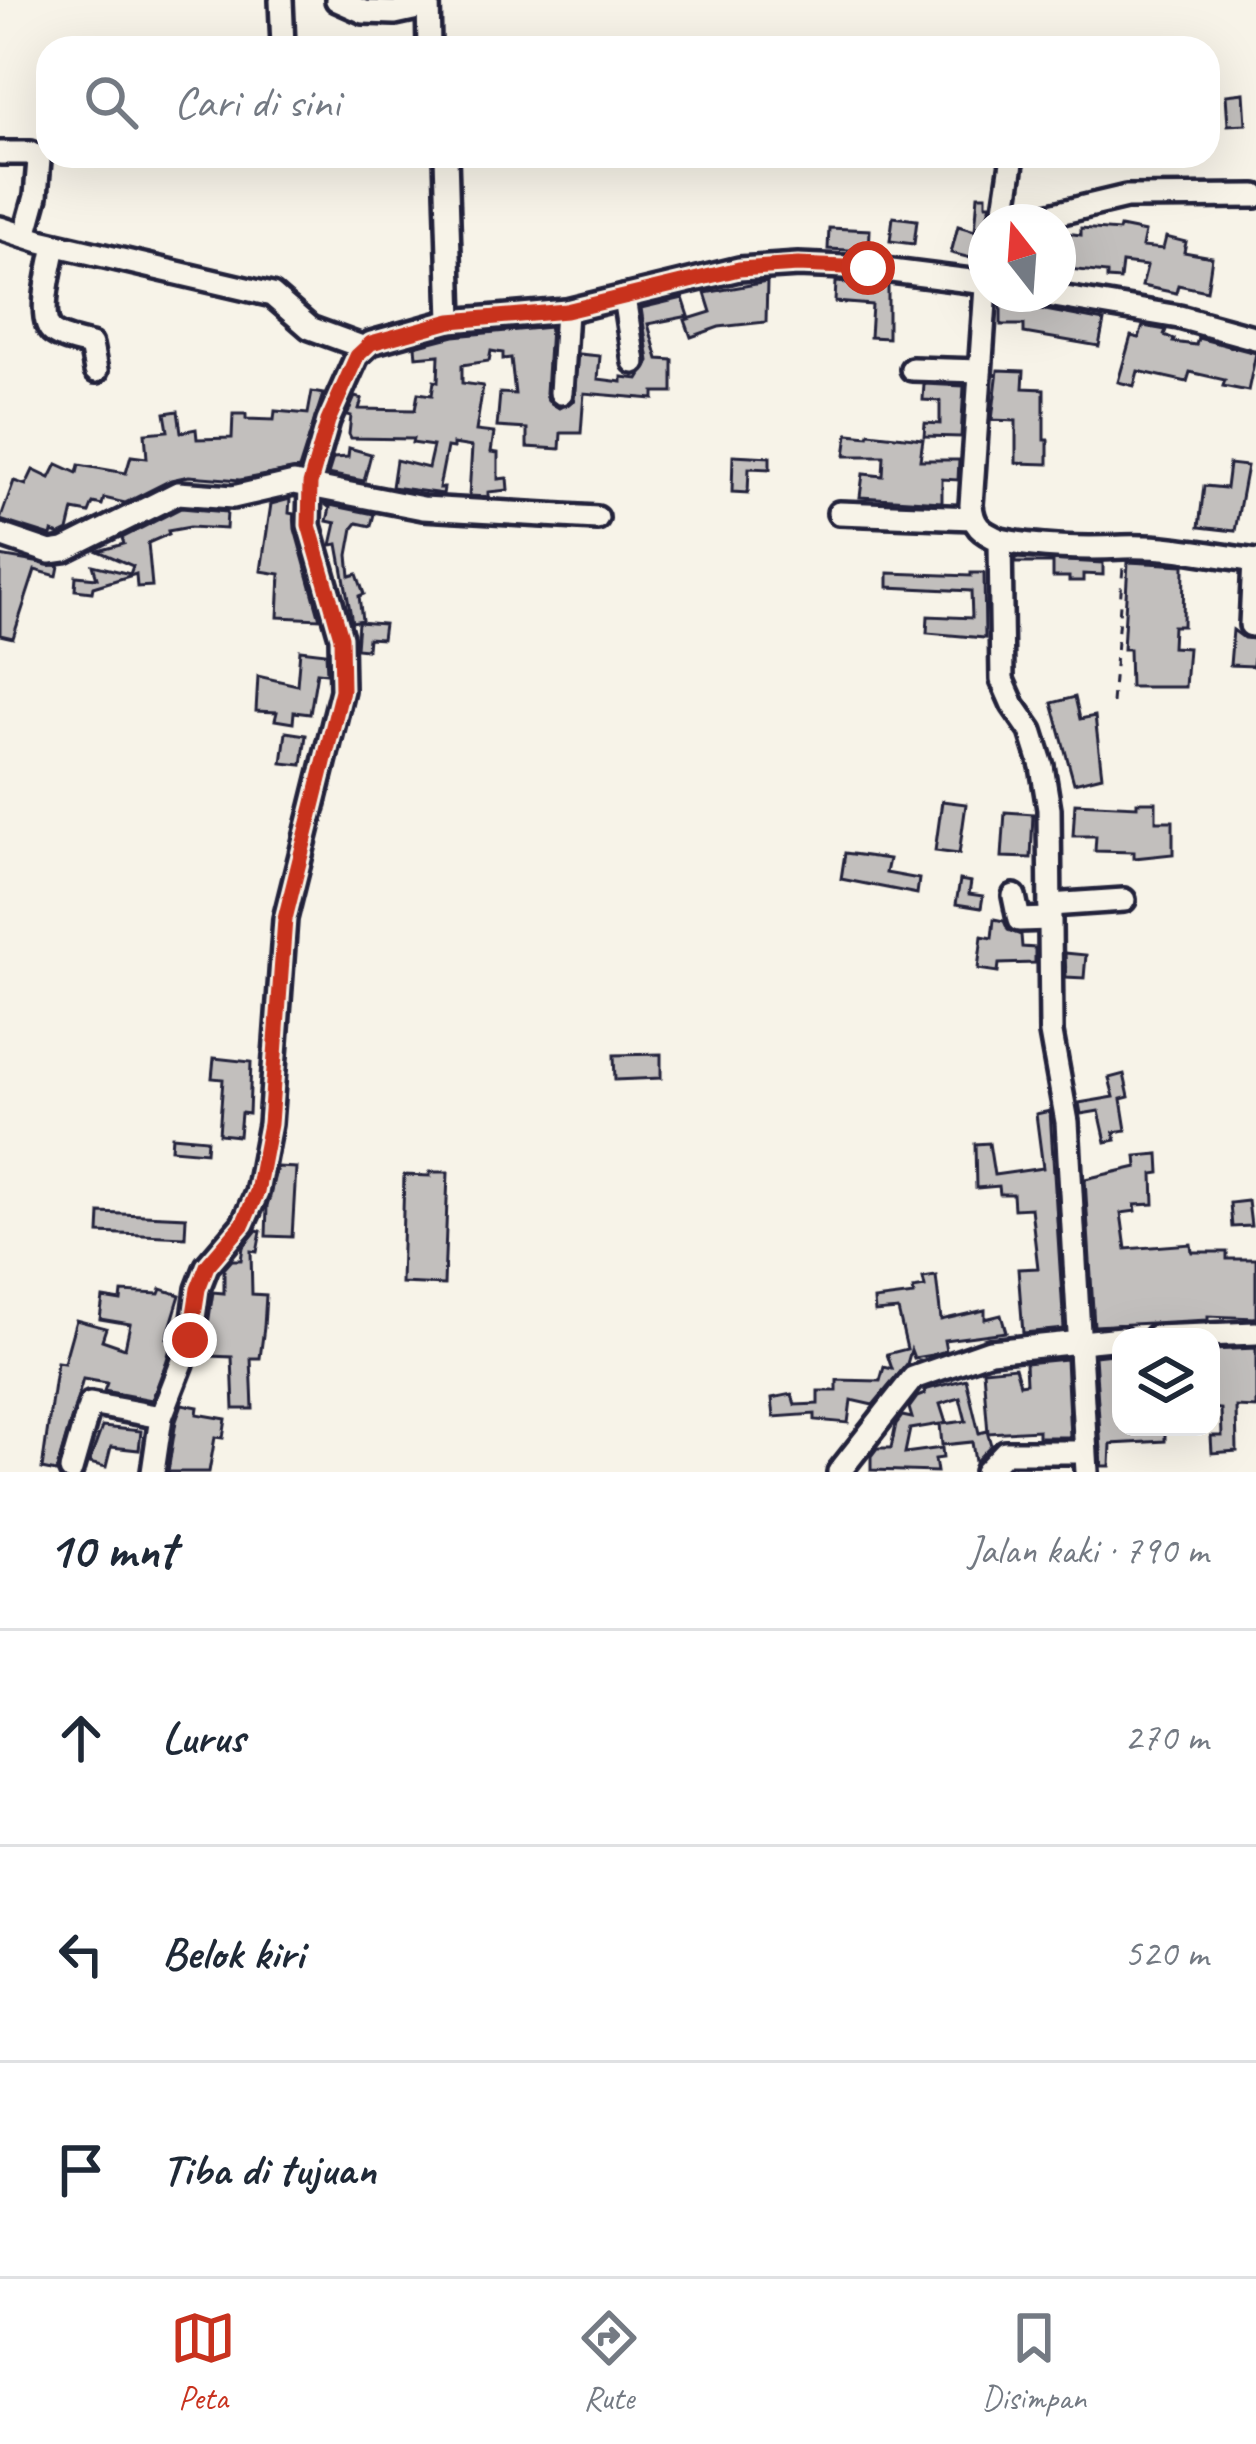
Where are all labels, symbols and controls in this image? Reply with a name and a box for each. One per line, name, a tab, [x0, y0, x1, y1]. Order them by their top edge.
search box	[36, 36, 1220, 168]
icon: search	[78, 69, 144, 135]
text: Cari di sini	[174, 74, 340, 131]
north arrow	[968, 204, 1076, 312]
route start	[841, 241, 895, 295]
route end	[163, 1313, 217, 1367]
map controls	[1112, 1328, 1220, 1436]
button: layers	[1112, 1328, 1220, 1436]
text: 10 mnt	[48, 1518, 176, 1582]
text: Jalan kaki · 790 m	[968, 1526, 1208, 1575]
icon: ahead	[48, 1705, 114, 1771]
text: Lurus	[162, 1709, 245, 1766]
text: 270 m	[1124, 1713, 1208, 1762]
icon: left	[48, 1921, 114, 1987]
text: Belok kiri	[162, 1925, 304, 1982]
text: 520 m	[1124, 1929, 1208, 1978]
icon: arrive	[48, 2137, 114, 2203]
text: Tiba di tujuan	[162, 2141, 376, 2198]
tab: Peta	[170, 2305, 236, 2419]
tab: Rute	[576, 2305, 642, 2419]
tab: Disimpan	[982, 2305, 1086, 2419]

